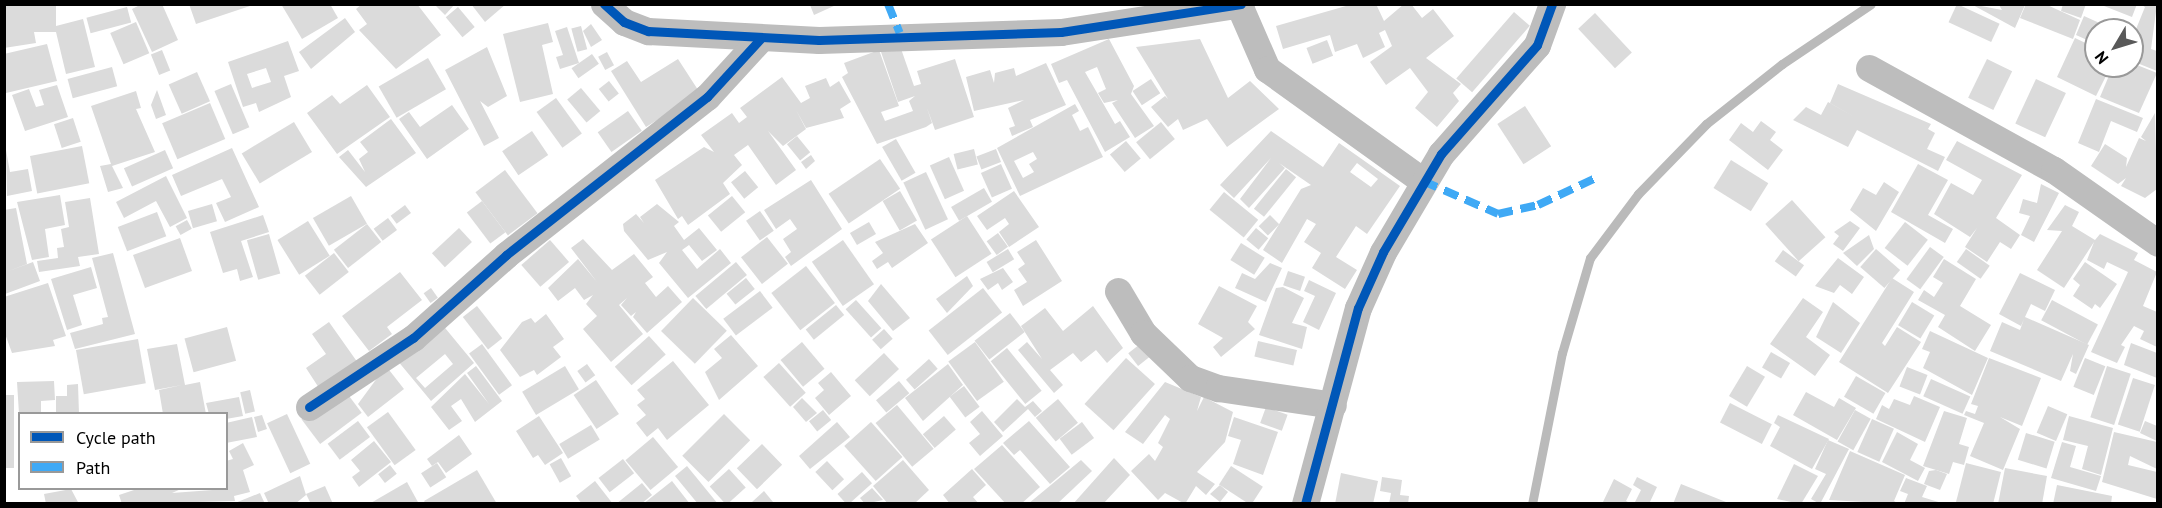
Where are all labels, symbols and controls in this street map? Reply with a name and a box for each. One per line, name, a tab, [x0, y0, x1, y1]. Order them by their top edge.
north arrow	[2084, 18, 2144, 78]
text: N	[2090, 48, 2113, 68]
legend	[18, 412, 228, 490]
text: Cycle path	[76, 426, 156, 449]
text: Path	[76, 456, 110, 479]

